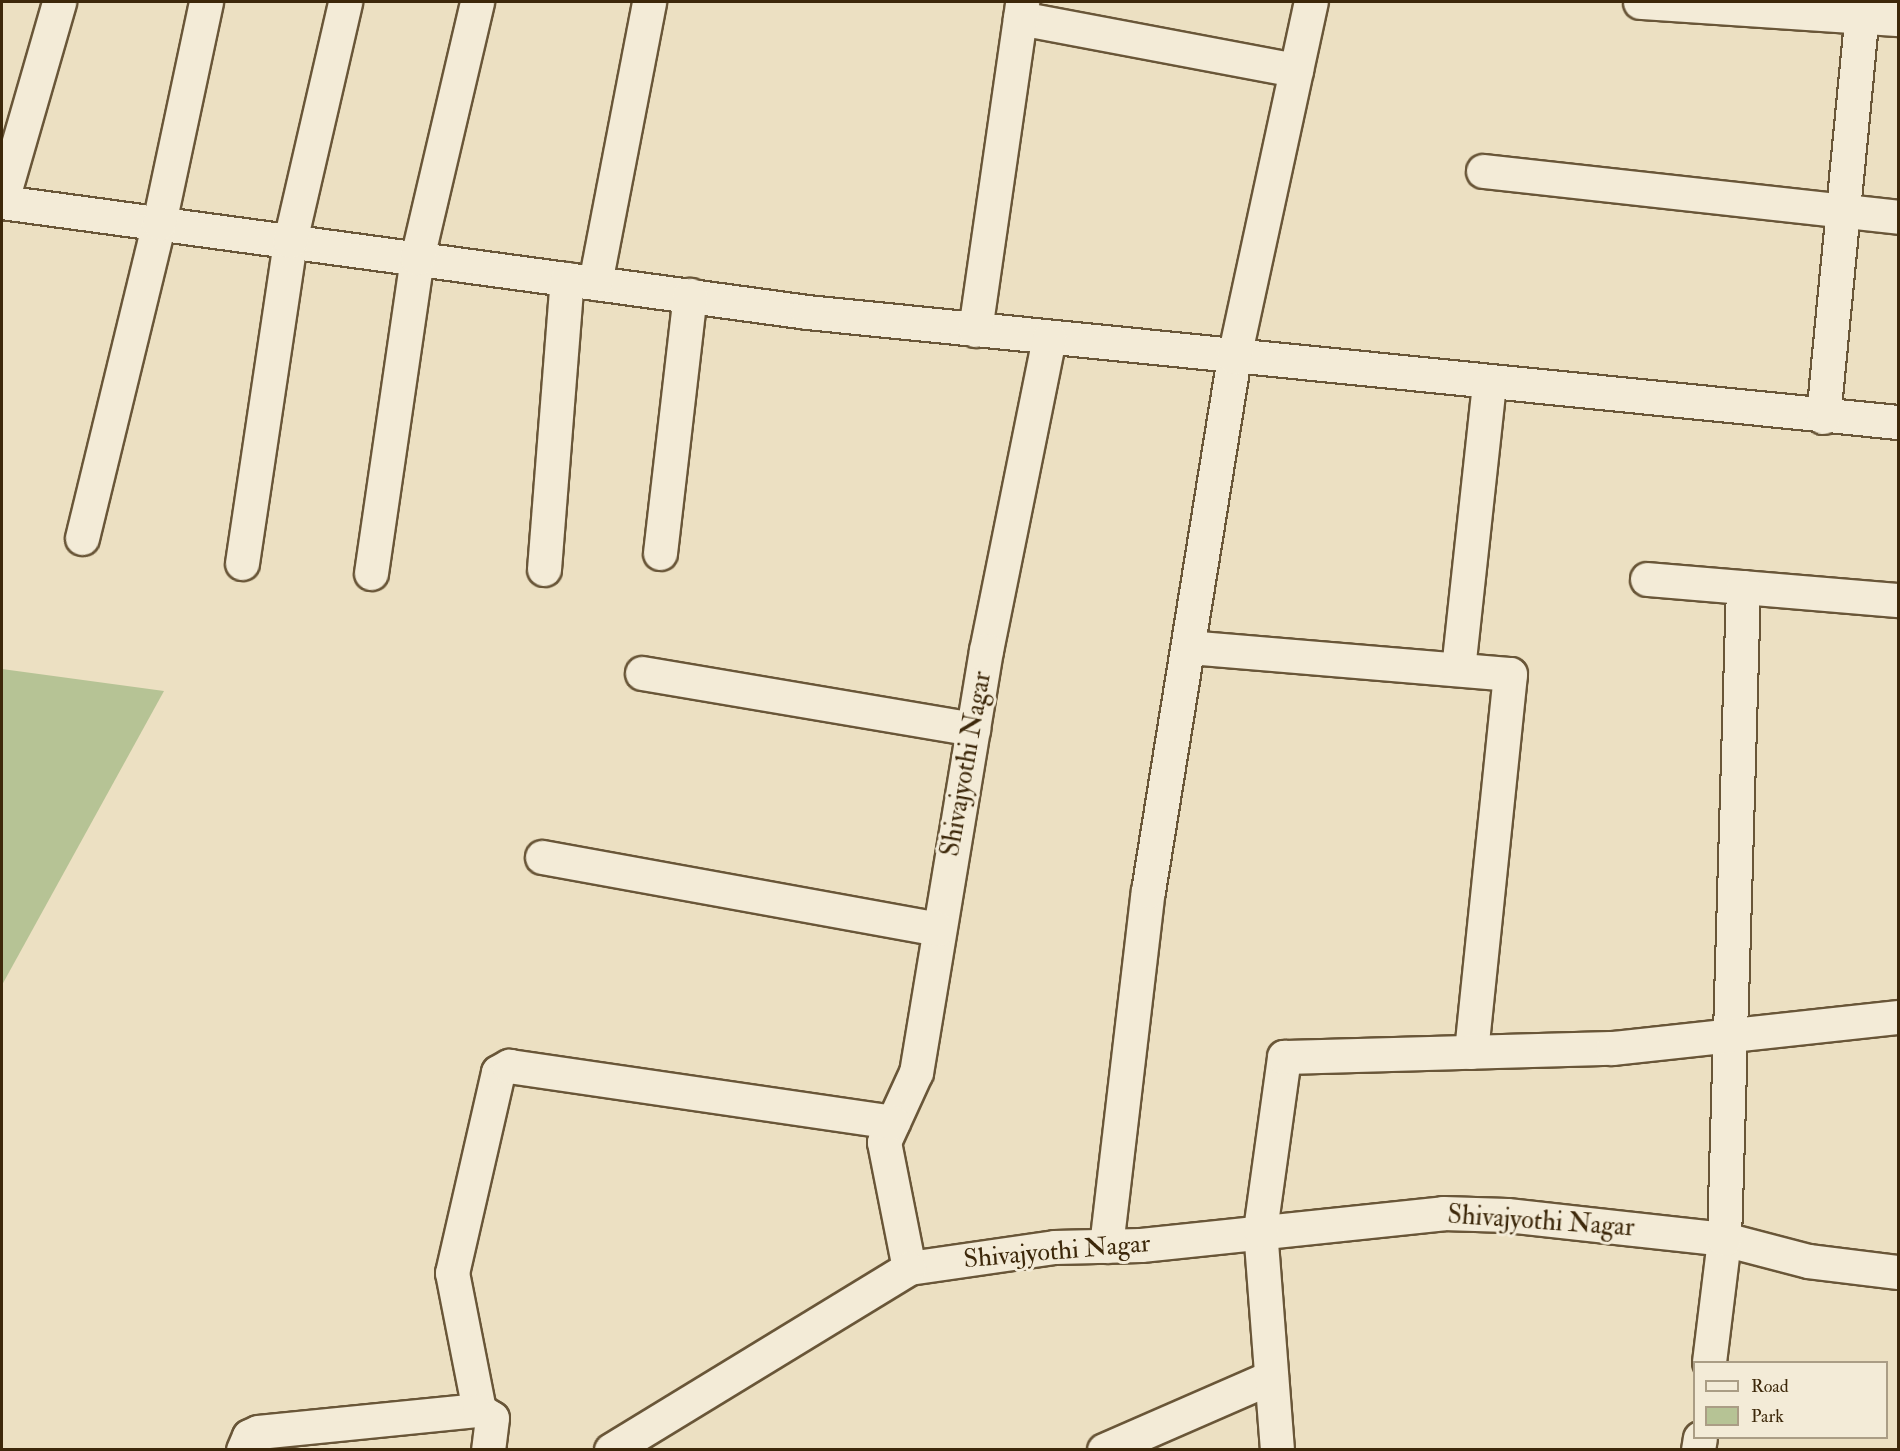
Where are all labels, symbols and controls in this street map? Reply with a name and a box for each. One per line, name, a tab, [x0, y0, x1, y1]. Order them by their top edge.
street label: Shivajyothi Nagar	[935, 669, 999, 859]
street label: Shivajyothi Nagar	[1446, 1200, 1636, 1244]
street label: Shivajyothi Nagar	[962, 1228, 1152, 1276]
legend	[1693, 1361, 1888, 1439]
text: Road	[1751, 1375, 1789, 1398]
text: Park	[1751, 1405, 1784, 1428]

